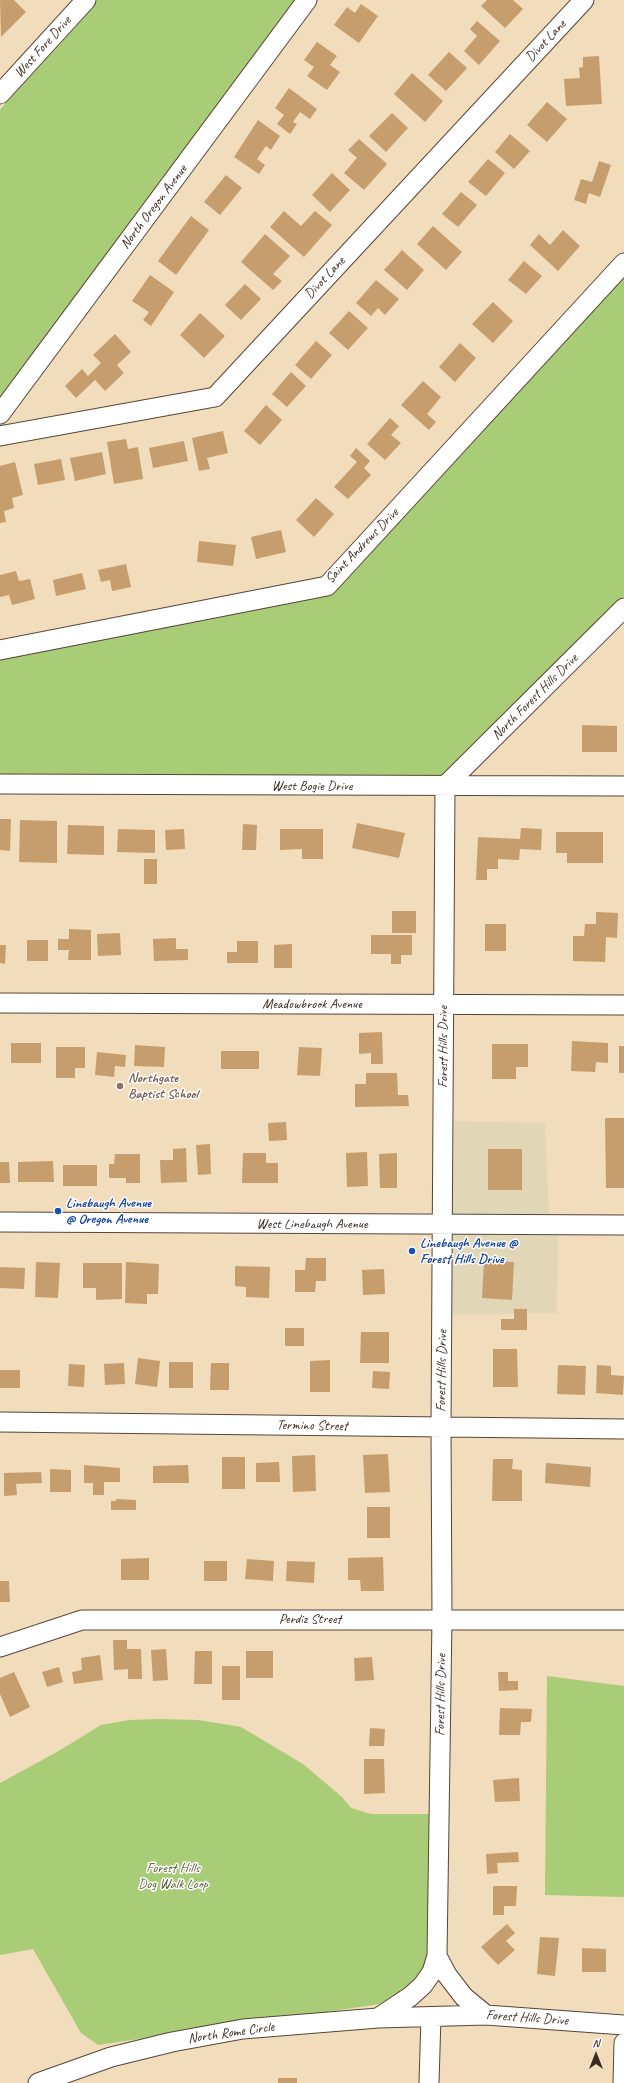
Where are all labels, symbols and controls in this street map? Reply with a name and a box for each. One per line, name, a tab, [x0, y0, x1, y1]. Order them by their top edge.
street label: West Fore Drive	[11, 13, 75, 81]
street label: Divot Lane	[522, 16, 570, 66]
street label: North Oregon Avenue	[117, 162, 191, 252]
street label: Divot Lane	[301, 253, 349, 303]
street label: Saint Andrews Drive	[322, 505, 402, 587]
street label: North Forest Hills Drive	[488, 650, 582, 744]
street label: West Bogie Drive	[272, 778, 352, 794]
street label: Meadowbrook Avenue	[262, 996, 362, 1012]
street label: Forest Hills Drive	[435, 1006, 451, 1088]
place label: Northgate Baptist School	[128, 1070, 198, 1102]
marker: Northgate Baptist School	[115, 1081, 125, 1091]
place label: Linebaugh Avenue @ Oregon Avenue	[66, 1195, 151, 1228]
marker: Linebaugh Avenue @ Oregon Avenue	[53, 1206, 63, 1216]
street label: West Linebaugh Avenue	[256, 1216, 368, 1232]
place label: Linebaugh Avenue @ Forest Hills Drive	[420, 1235, 517, 1268]
marker: Linebaugh Avenue @ Forest Hills Drive	[407, 1246, 417, 1256]
street label: Forest Hills Drive	[433, 1330, 451, 1412]
street label: Termino Street	[276, 1417, 348, 1435]
street label: Perdiz Street	[279, 1611, 341, 1627]
street label: Forest Hills Drive	[432, 1654, 450, 1736]
park label: Forest Hills Dog Walk Loop	[138, 1860, 208, 1892]
street label: Forest Hills Drive	[485, 2007, 569, 2029]
street label: North Rome Circle	[187, 2019, 275, 2047]
north arrow	[576, 2035, 616, 2075]
text: N	[593, 2036, 599, 2050]

